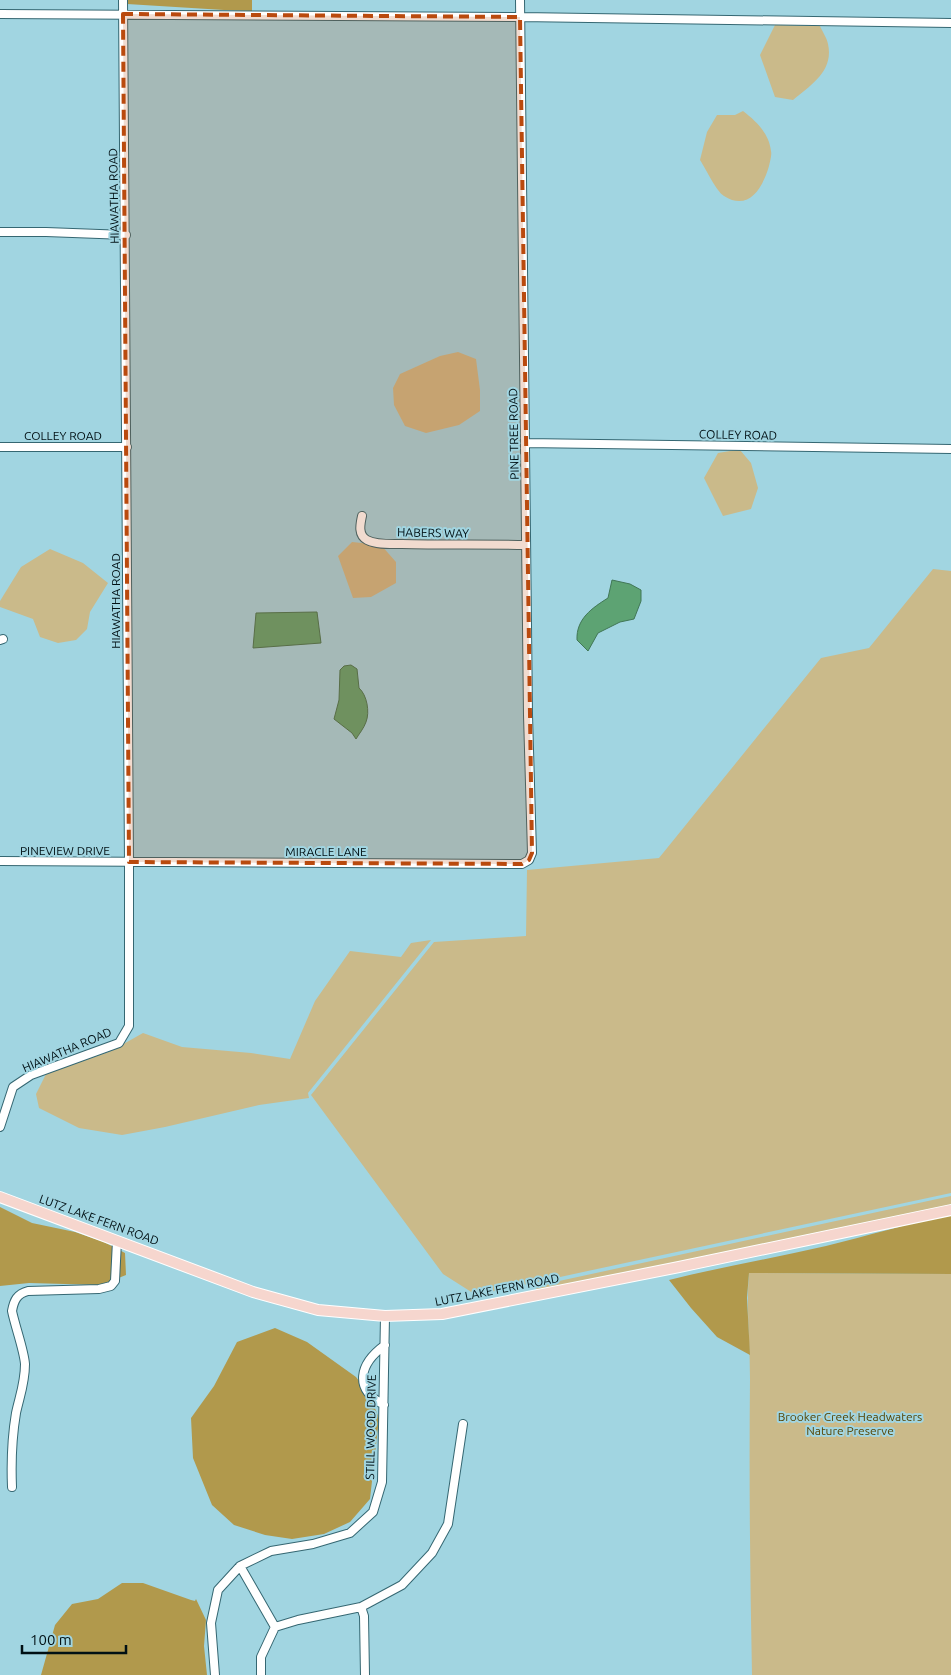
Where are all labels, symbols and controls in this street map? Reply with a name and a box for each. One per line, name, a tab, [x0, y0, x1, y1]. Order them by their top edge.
street label: HIAWATHA ROAD	[106, 148, 121, 244]
street label: PINE TREE ROAD	[506, 388, 521, 480]
street label: COLLEY ROAD	[699, 427, 777, 442]
street label: COLLEY ROAD	[24, 429, 102, 442]
street label: HABERS WAY	[397, 525, 469, 540]
street label: HIAWATHA ROAD	[109, 553, 122, 649]
street label: PINEVIEW DRIVE	[20, 844, 110, 857]
street label: MIRACLE LANE	[285, 845, 367, 858]
street label: HIAWATHA ROAD	[20, 1025, 113, 1074]
street label: LUTZ LAKE FERN ROAD	[38, 1192, 161, 1247]
street label: LUTZ LAKE FERN ROAD	[434, 1271, 560, 1308]
street label: STILL WOOD DRIVE	[363, 1374, 378, 1480]
park label: Brooker Creek Headwaters Nature Preserve	[778, 1410, 922, 1437]
scale bar	[22, 1622, 126, 1654]
text: 100 m	[30, 1631, 72, 1648]

